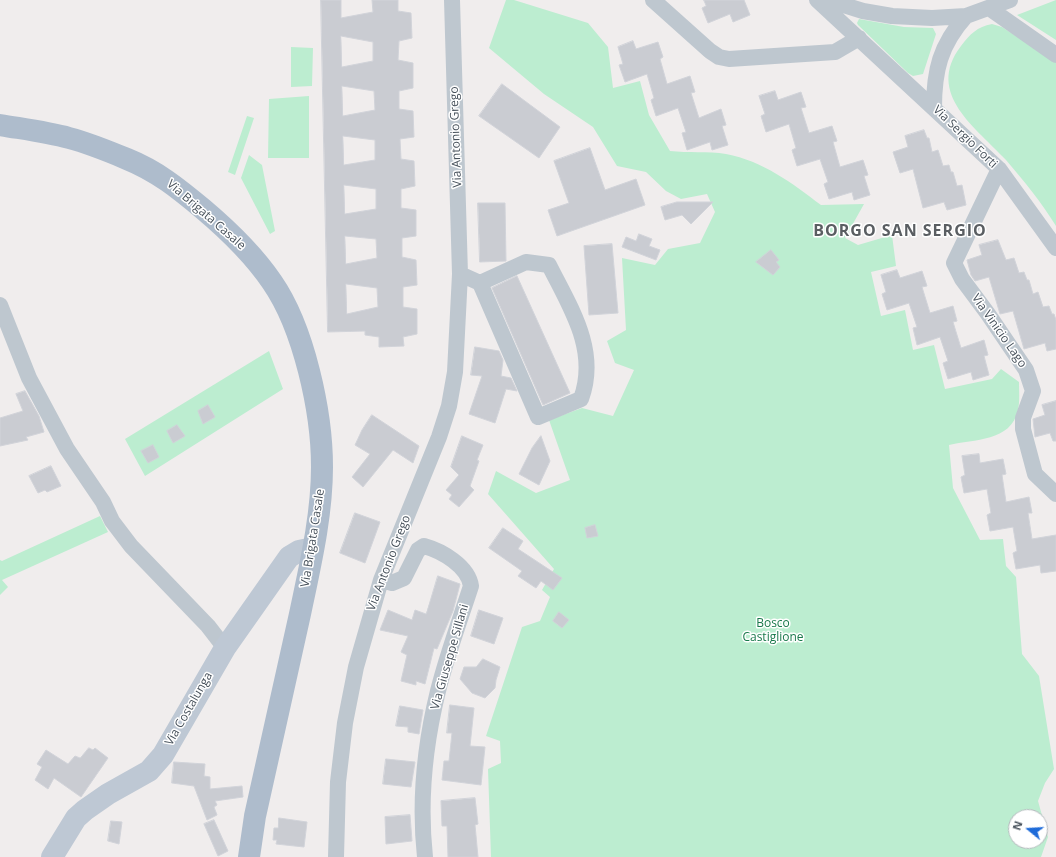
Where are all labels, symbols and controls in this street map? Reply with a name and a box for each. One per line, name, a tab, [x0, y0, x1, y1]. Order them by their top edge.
street label: Via Antonio Grego	[447, 86, 465, 188]
street label: Via Sergio Forti	[930, 103, 1000, 171]
street label: Via Brigata Casale	[164, 177, 248, 253]
district label: BORGO SAN SERGIO	[813, 221, 987, 241]
street label: Via Vinicio Lago	[968, 292, 1030, 370]
street label: Via Brigata Casale	[298, 488, 328, 588]
street label: Via Antonio Grego	[364, 513, 414, 613]
street label: Via Giuseppe Sillani	[428, 603, 472, 711]
park label: Bosco Castiglione	[742, 617, 804, 645]
street label: Via Costalunga	[162, 670, 216, 748]
north arrow	[1008, 809, 1048, 849]
text: N	[1009, 819, 1026, 832]

